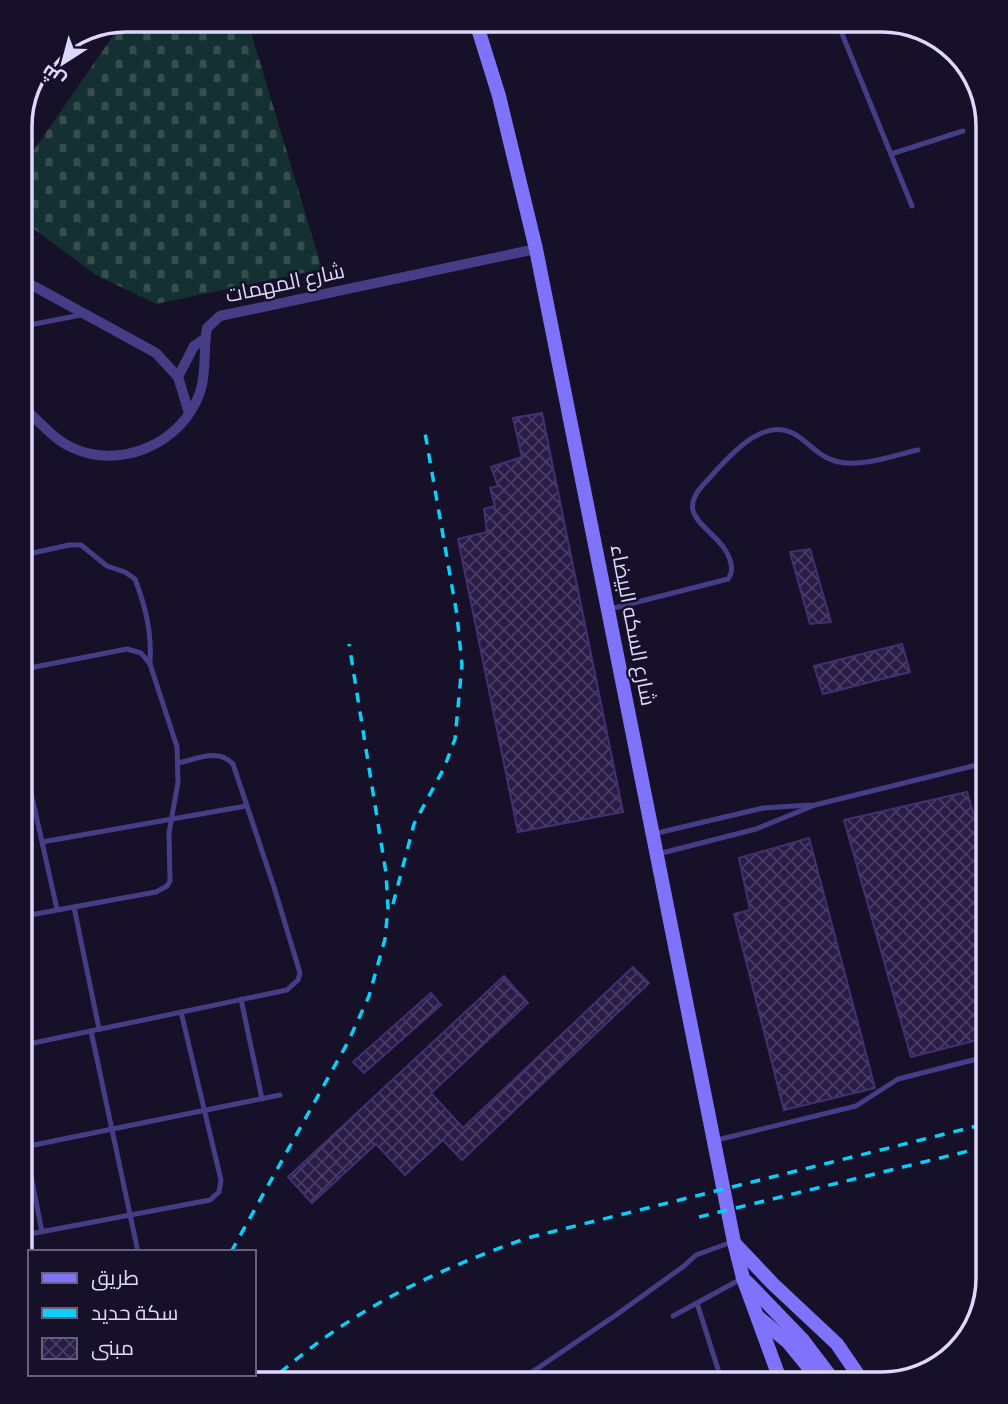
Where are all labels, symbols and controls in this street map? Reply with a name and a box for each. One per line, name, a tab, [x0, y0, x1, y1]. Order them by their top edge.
north arrow	[28, 28, 98, 98]
text: ش	[36, 57, 72, 94]
street label: شارع المهمات	[223, 256, 347, 310]
street label: شارع السكه البيضاء	[603, 542, 663, 708]
legend	[28, 1250, 256, 1376]
text: طريق	[91, 1263, 139, 1293]
text: سكة حديد	[91, 1298, 178, 1328]
text: مبنى	[91, 1333, 134, 1363]

